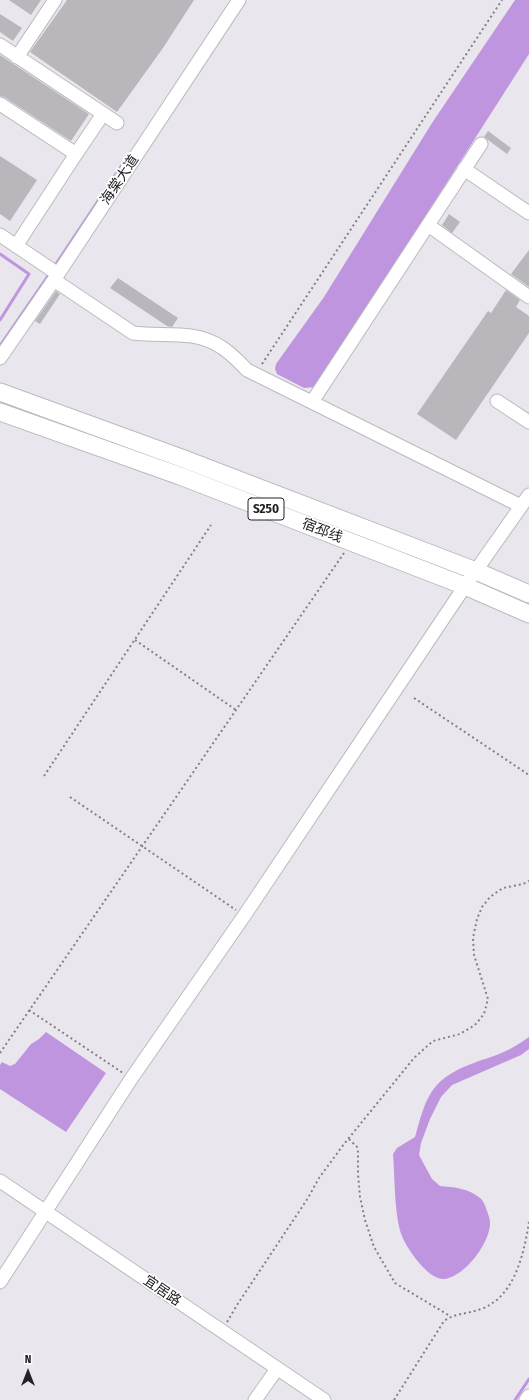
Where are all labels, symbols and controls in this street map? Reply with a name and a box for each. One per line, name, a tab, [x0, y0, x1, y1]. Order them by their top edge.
street label: 海棠大道	[97, 152, 143, 208]
road number: S250	[248, 498, 284, 520]
street label: 宿邳线	[299, 516, 345, 546]
street label: 宜居路	[140, 1272, 184, 1310]
north arrow	[8, 1352, 48, 1392]
text: N	[25, 1353, 31, 1366]

